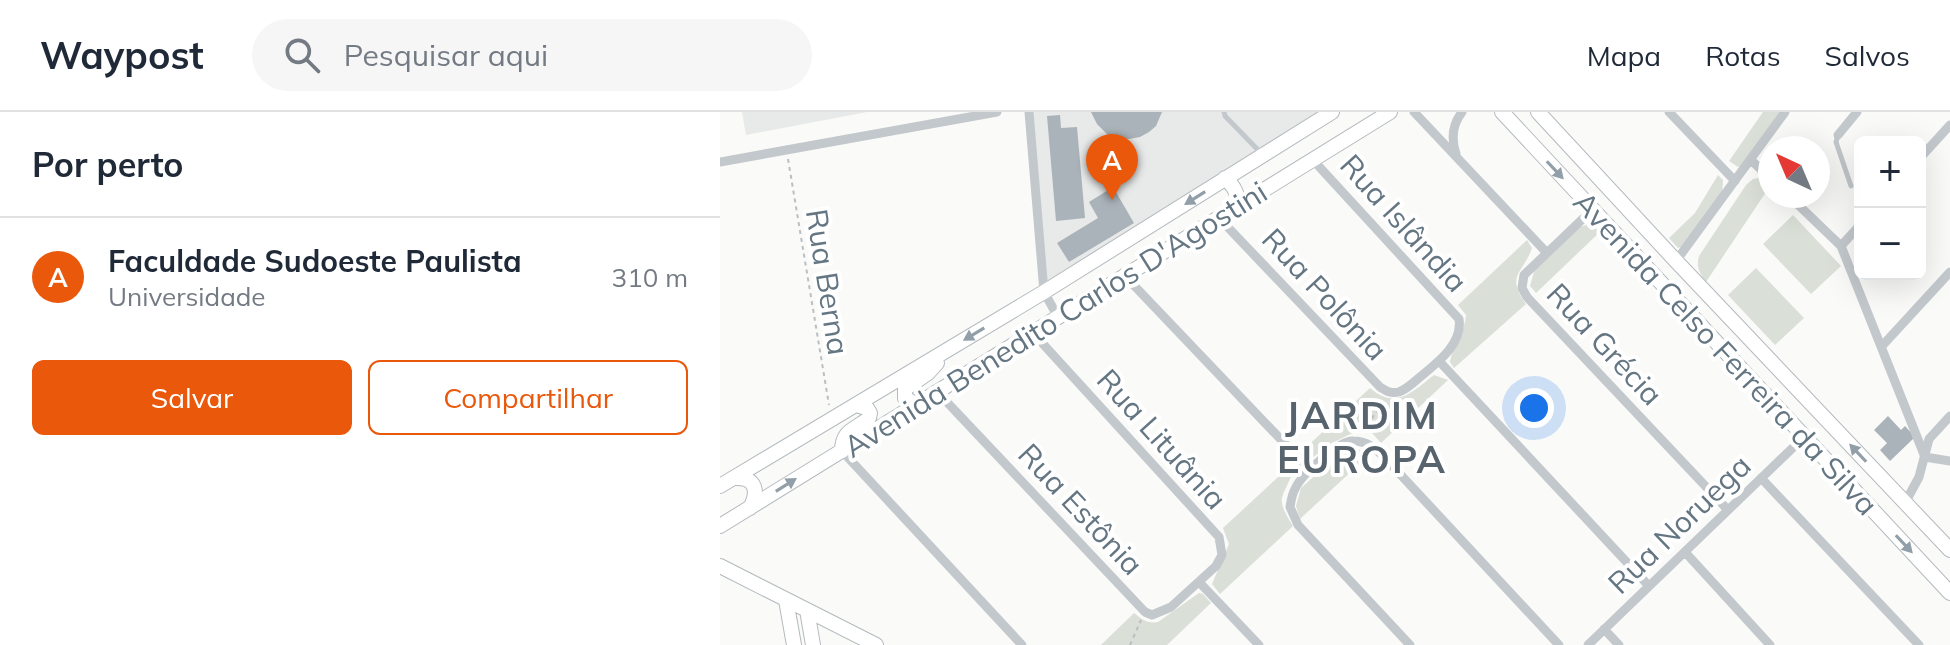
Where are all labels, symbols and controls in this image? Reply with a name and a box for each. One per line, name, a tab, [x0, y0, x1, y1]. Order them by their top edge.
search box	[252, 19, 812, 91]
text: Waypost	[40, 31, 204, 79]
icon: search	[280, 33, 324, 77]
text: Pesquisar aqui	[344, 36, 548, 74]
text: Mapa	[1587, 38, 1661, 73]
text: Rotas	[1705, 38, 1781, 73]
text: Salvos	[1825, 38, 1910, 73]
pin: A	[1086, 134, 1138, 200]
north arrow	[1758, 136, 1830, 208]
map controls	[1854, 136, 1926, 280]
button: +	[1854, 136, 1926, 208]
text: Por perto	[32, 143, 183, 186]
street label: Rua Islândia	[1332, 146, 1476, 300]
one-way arrow	[1545, 160, 1563, 179]
street label: Avenida Benedito Carlos D'Agostini	[836, 173, 1274, 465]
street label: Avenida Celso Ferreira da Silva	[1566, 183, 1886, 523]
one-way arrow	[1184, 190, 1206, 204]
street label: Rua Berna	[798, 206, 858, 358]
button: −	[1854, 208, 1926, 280]
street label: Rua Polônia	[1254, 220, 1396, 368]
text: Faculdade Sudoeste Paulista	[108, 242, 522, 280]
text: A	[48, 261, 68, 294]
text: 310 m	[612, 261, 688, 294]
street label: Rua Grécia	[1539, 275, 1671, 413]
text: Universidade	[108, 280, 266, 313]
one-way arrow	[963, 327, 985, 341]
button: Salvar	[32, 360, 352, 435]
button: Compartilhar	[368, 360, 688, 435]
street label: Rua Lituânia	[1089, 361, 1235, 517]
your location	[1514, 388, 1554, 428]
district label: JARDIM EUROPA	[1277, 391, 1447, 483]
street label: Rua Estônia	[1010, 435, 1152, 583]
one-way arrow	[1849, 444, 1868, 463]
street label: Rua Noruega	[1600, 446, 1758, 602]
one-way arrow	[775, 479, 797, 493]
one-way arrow	[1894, 534, 1913, 553]

